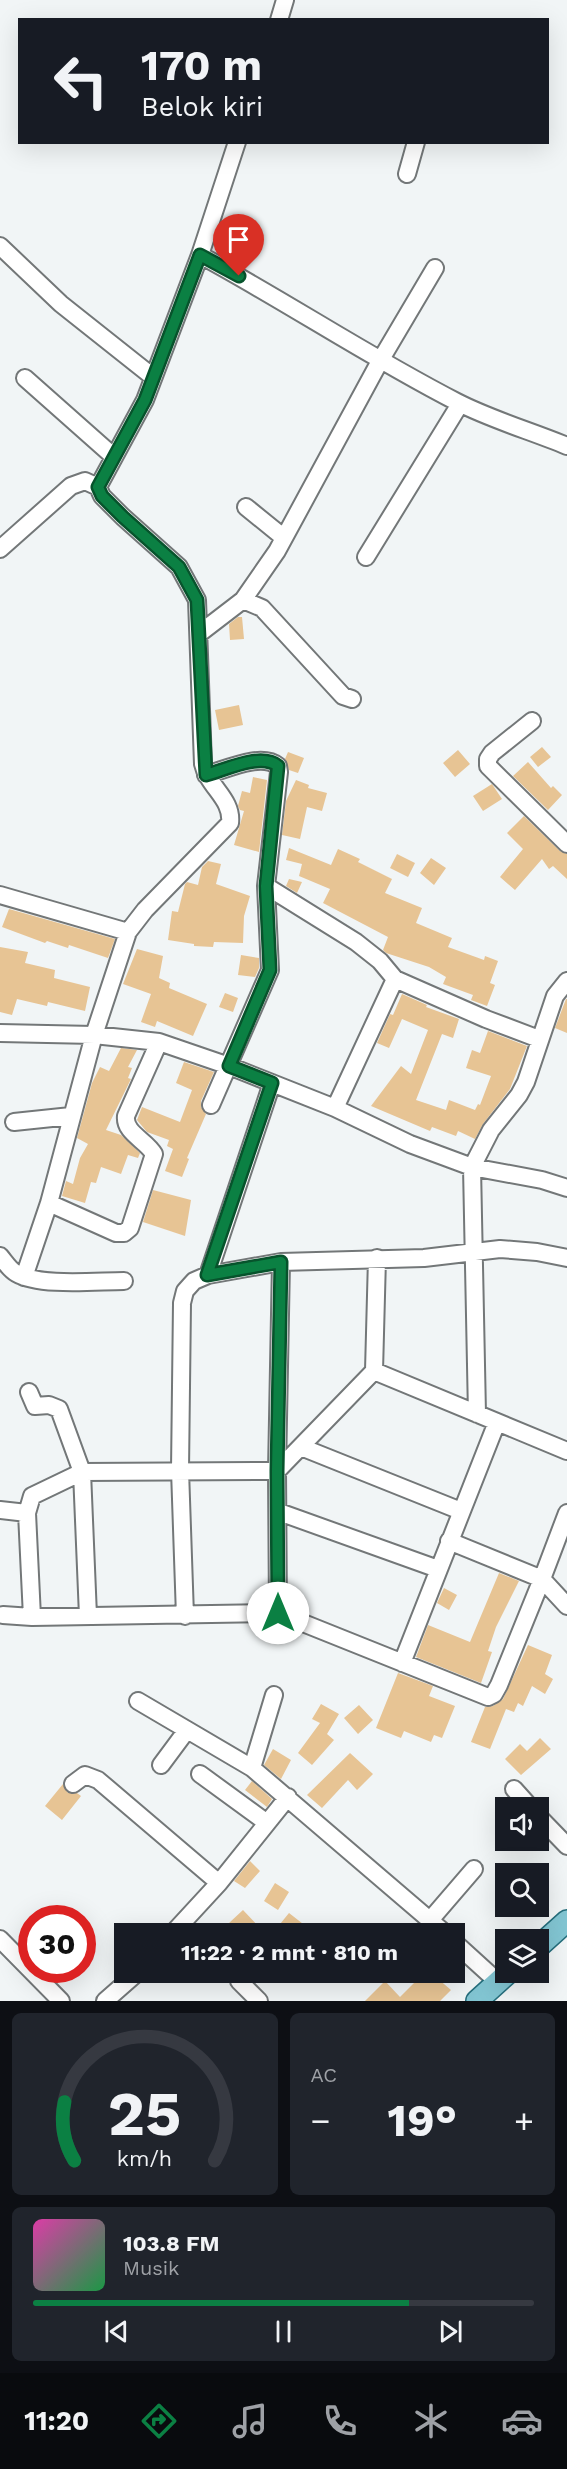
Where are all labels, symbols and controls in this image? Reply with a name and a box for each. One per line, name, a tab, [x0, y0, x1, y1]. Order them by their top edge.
text: 170 m	[141, 41, 262, 90]
icon: left	[42, 42, 120, 120]
text: Belok kiri	[141, 91, 263, 123]
pin	[213, 214, 264, 276]
icon: arrive	[222, 223, 255, 256]
position arrow	[246, 1581, 310, 1645]
map controls	[495, 1797, 549, 1983]
button: sound	[495, 1797, 549, 1851]
button: search	[495, 1863, 549, 1917]
speed limit sign: 30	[18, 1905, 96, 1983]
button: layers	[495, 1929, 549, 1983]
text: 11:22 · 2 mnt · 810 m	[181, 1940, 398, 1965]
text: AC	[311, 2063, 337, 2087]
text: 25	[108, 2077, 182, 2150]
text: 19°	[388, 2094, 457, 2147]
text: −	[311, 2101, 330, 2140]
text: +	[514, 2101, 534, 2140]
text: km/h	[117, 2146, 172, 2171]
text: 103.8 FM	[123, 2231, 219, 2256]
text: Musik	[123, 2256, 179, 2280]
icon: previous	[100, 2315, 133, 2348]
icon: pause	[267, 2315, 300, 2348]
icon: next	[434, 2315, 467, 2348]
icon: directions	[138, 2400, 180, 2442]
icon: music	[229, 2400, 271, 2442]
icon: phone	[319, 2400, 361, 2442]
icon: climate	[410, 2400, 452, 2442]
icon: car	[501, 2400, 543, 2442]
text: 11:20	[24, 2405, 89, 2437]

